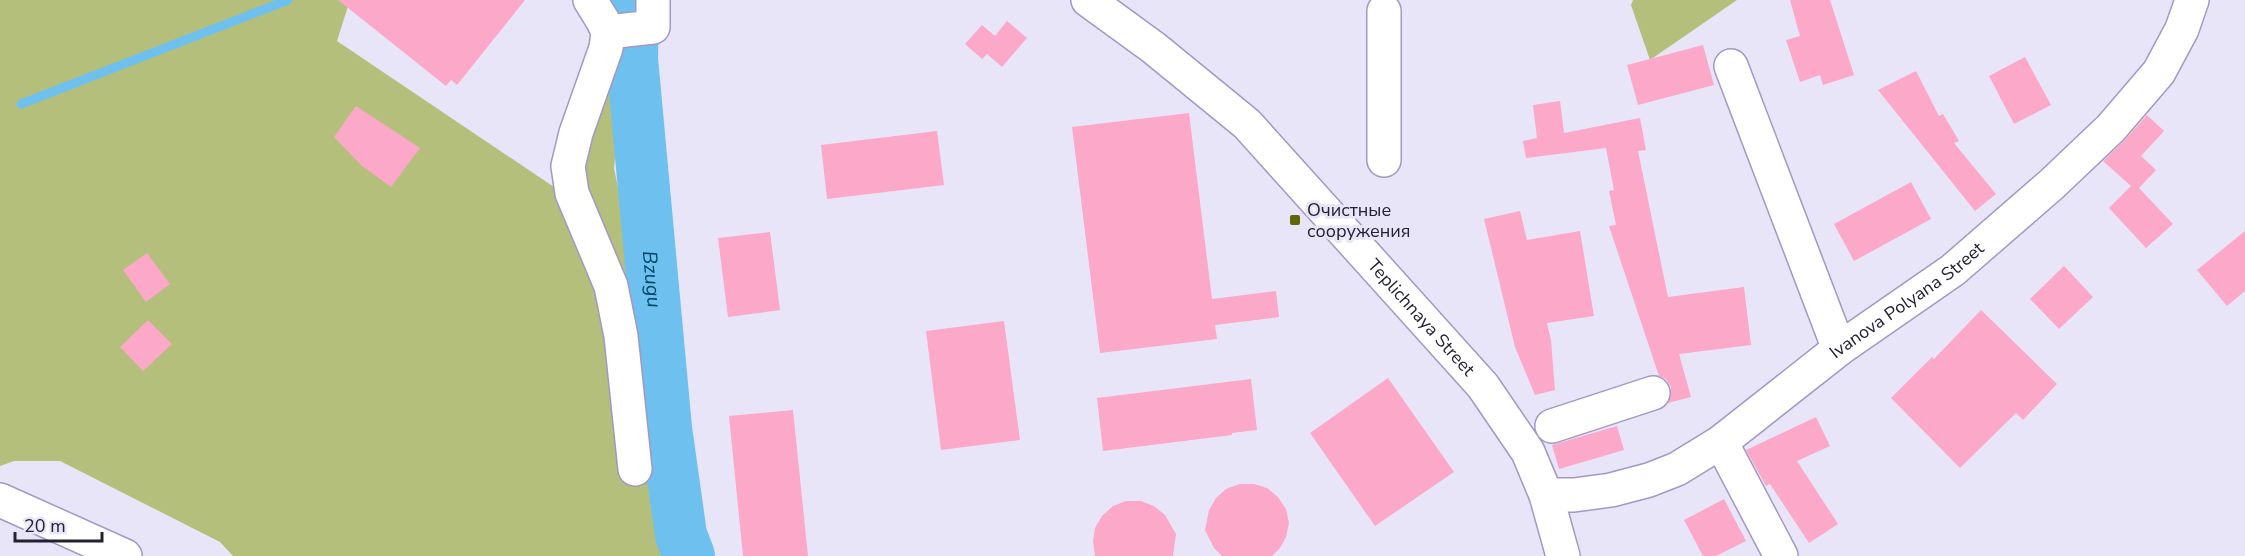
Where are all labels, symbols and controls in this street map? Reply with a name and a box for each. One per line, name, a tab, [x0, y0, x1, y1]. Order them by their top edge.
place label: Очистные сооружения	[1307, 198, 1411, 243]
marker: Очистные сооружения	[1288, 213, 1302, 227]
street label: Ivanova Polyana Street	[1824, 236, 1989, 364]
water label: Bzugu	[636, 249, 668, 309]
street label: Teplichnaya Street	[1362, 254, 1481, 382]
scale bar	[15, 505, 102, 543]
text: 20 m	[24, 514, 66, 538]

